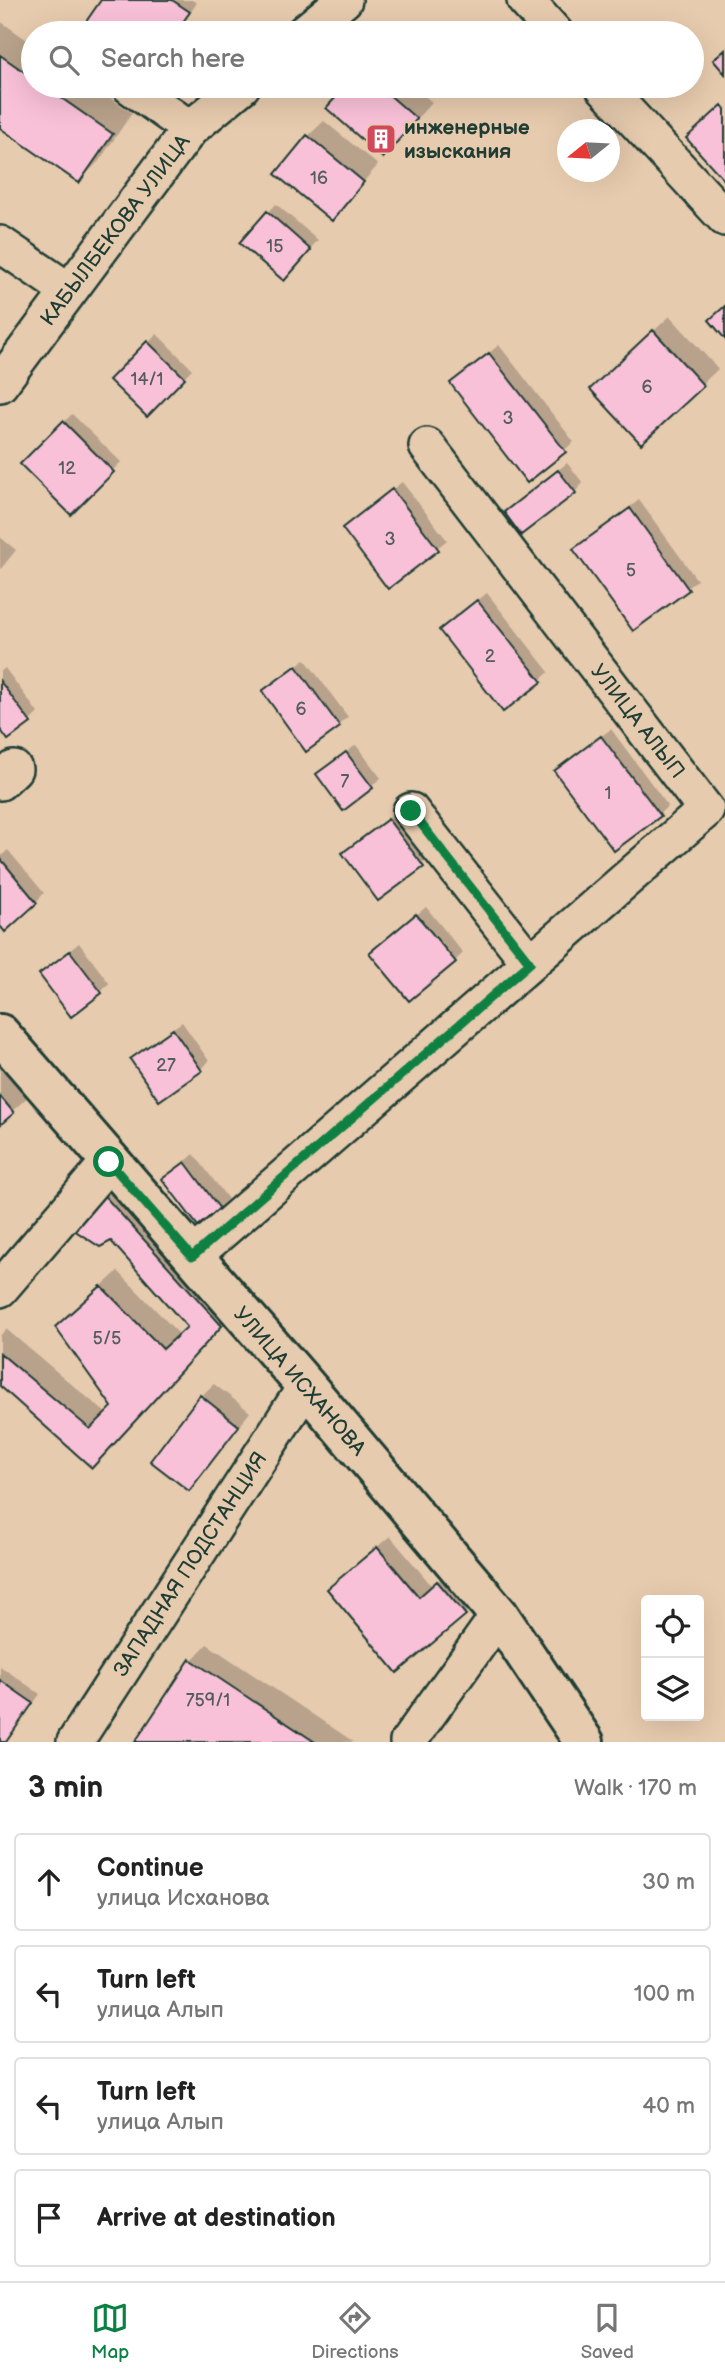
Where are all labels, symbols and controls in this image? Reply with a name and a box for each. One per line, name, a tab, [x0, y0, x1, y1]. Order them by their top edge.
search box	[21, 21, 704, 98]
icon: search	[45, 41, 83, 79]
text: Search here	[101, 44, 245, 75]
place label: инженерные изыскания	[404, 115, 530, 164]
north arrow	[557, 119, 620, 182]
building icon: инженерные изыскания	[364, 122, 398, 156]
street label: КАБЫЛБЕКОВА УЛИЦА	[35, 130, 196, 331]
house number: 16	[310, 168, 328, 189]
house number: 15	[266, 236, 284, 257]
house number: 14/1	[130, 369, 164, 390]
house number: 6	[642, 377, 653, 398]
house number: 3	[502, 408, 514, 429]
house number: 12	[58, 458, 76, 479]
house number: 3	[384, 529, 396, 550]
house number: 5	[626, 560, 636, 581]
house number: 2	[485, 646, 496, 667]
street label: УЛИЦА АЛЫП	[585, 659, 690, 783]
house number: 6	[296, 699, 307, 720]
house number: 7	[341, 771, 350, 792]
house number: 1	[605, 783, 611, 804]
route end	[395, 795, 426, 826]
house number: 27	[156, 1055, 176, 1076]
route start	[93, 1146, 124, 1177]
street label: УЛИЦА ИСХАНОВА	[228, 1302, 371, 1461]
house number: 5/5	[93, 1328, 121, 1349]
street label: ЗАПАДНАЯ ПОДСТАНЦИЯ	[108, 1447, 272, 1681]
map controls	[641, 1595, 704, 1721]
button: locate	[641, 1595, 704, 1658]
button: layers	[641, 1658, 704, 1721]
house number: 759/1	[186, 1690, 230, 1711]
text: 3 min	[28, 1770, 103, 1806]
text: Walk · 170 m	[574, 1774, 697, 1802]
text: Continue	[97, 1853, 204, 1884]
icon: ahead	[30, 1863, 68, 1901]
text: 30 m	[642, 1868, 695, 1896]
text: улица Исханова	[97, 1884, 270, 1912]
text: Turn left	[97, 1965, 196, 1996]
icon: left	[30, 1975, 68, 2013]
text: 100 m	[634, 1980, 695, 2008]
text: улица Алып	[97, 1996, 224, 2024]
text: Turn left	[97, 2077, 196, 2108]
icon: left	[30, 2087, 68, 2125]
text: 40 m	[642, 2092, 695, 2120]
text: улица Алып	[97, 2108, 224, 2136]
icon: arrive	[30, 2199, 68, 2237]
text: Arrive at destination	[97, 2203, 336, 2234]
tab: Map	[91, 2299, 129, 2364]
tab: Directions	[311, 2299, 399, 2364]
tab: Saved	[581, 2299, 634, 2364]

